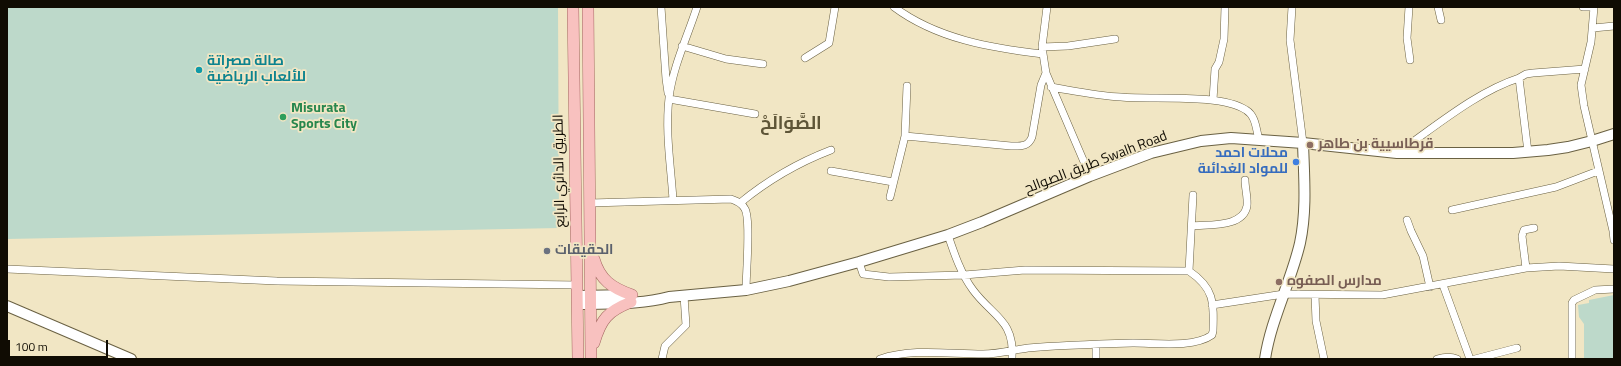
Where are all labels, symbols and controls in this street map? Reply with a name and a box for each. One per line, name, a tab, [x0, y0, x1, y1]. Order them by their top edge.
place label: صالة مصراتة للألعاب الرياضية	[207, 54, 306, 86]
marker: صالة مصراتة للألعاب الرياضية	[194, 65, 204, 75]
place label: Misurata Sports City	[291, 101, 357, 134]
marker: Misurata Sports City	[278, 112, 288, 122]
street label: الطريق الدائري الرابع	[551, 114, 569, 228]
district label: الصَّوَالَحْ	[760, 114, 822, 136]
street label: طريق الصوالح Swalh Road	[1022, 128, 1170, 198]
place label: قرطاسيية بن طاهر	[1318, 137, 1434, 153]
marker: قرطاسيية بن طاهر	[1305, 140, 1315, 150]
place label: محلات احمد للمواد الغدائىة	[1198, 146, 1288, 178]
marker: محلات احمد للمواد الغدائىة	[1291, 157, 1301, 167]
place label: الحقيقات	[555, 243, 613, 259]
marker: الحقيقات	[542, 246, 552, 256]
place label: مدارس الصفوه	[1287, 274, 1382, 290]
marker: مدارس الصفوه	[1274, 277, 1284, 287]
scale bar	[10, 332, 110, 358]
text: 100 m	[15, 337, 48, 356]

